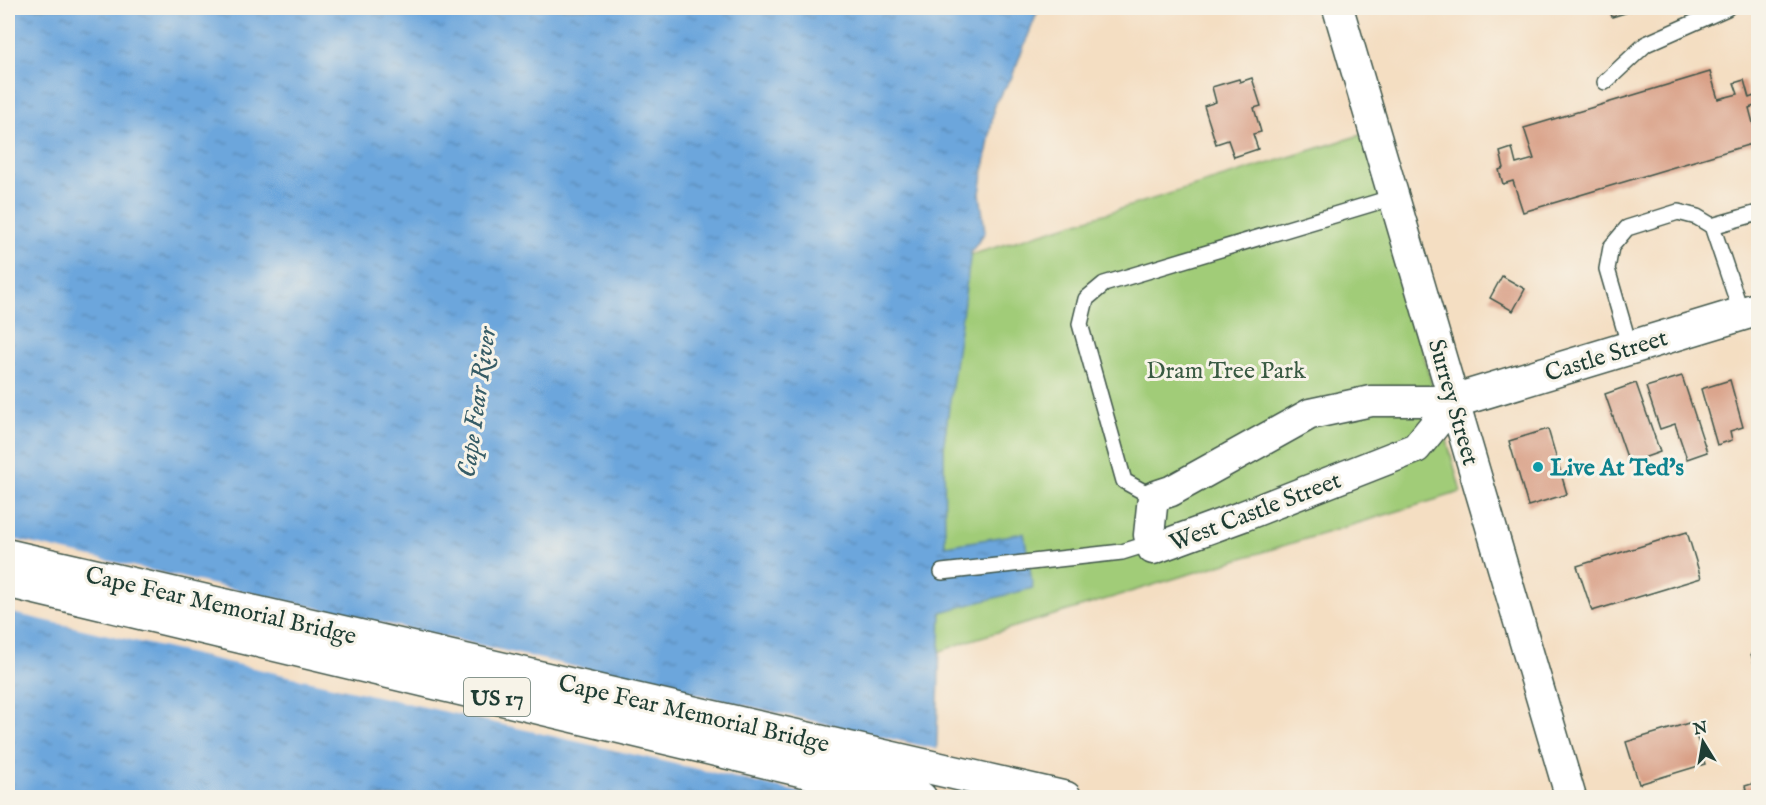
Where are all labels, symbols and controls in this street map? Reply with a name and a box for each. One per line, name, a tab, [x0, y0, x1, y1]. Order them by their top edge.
street label: Castle Street	[1541, 323, 1671, 390]
water label: Cape Fear River	[451, 324, 505, 480]
street label: Surrey Street	[1420, 336, 1485, 469]
park label: Dram Tree Park	[1146, 356, 1306, 387]
place label: Live At Ted's	[1550, 453, 1684, 484]
marker: Live At Ted's	[1531, 460, 1545, 474]
street label: West Castle Street	[1165, 465, 1346, 559]
street label: Cape Fear Memorial Bridge	[82, 560, 359, 653]
street label: Cape Fear Memorial Bridge	[555, 668, 832, 761]
road number: US 17	[464, 678, 530, 716]
north arrow	[1673, 712, 1733, 772]
text: N	[1691, 718, 1709, 741]

